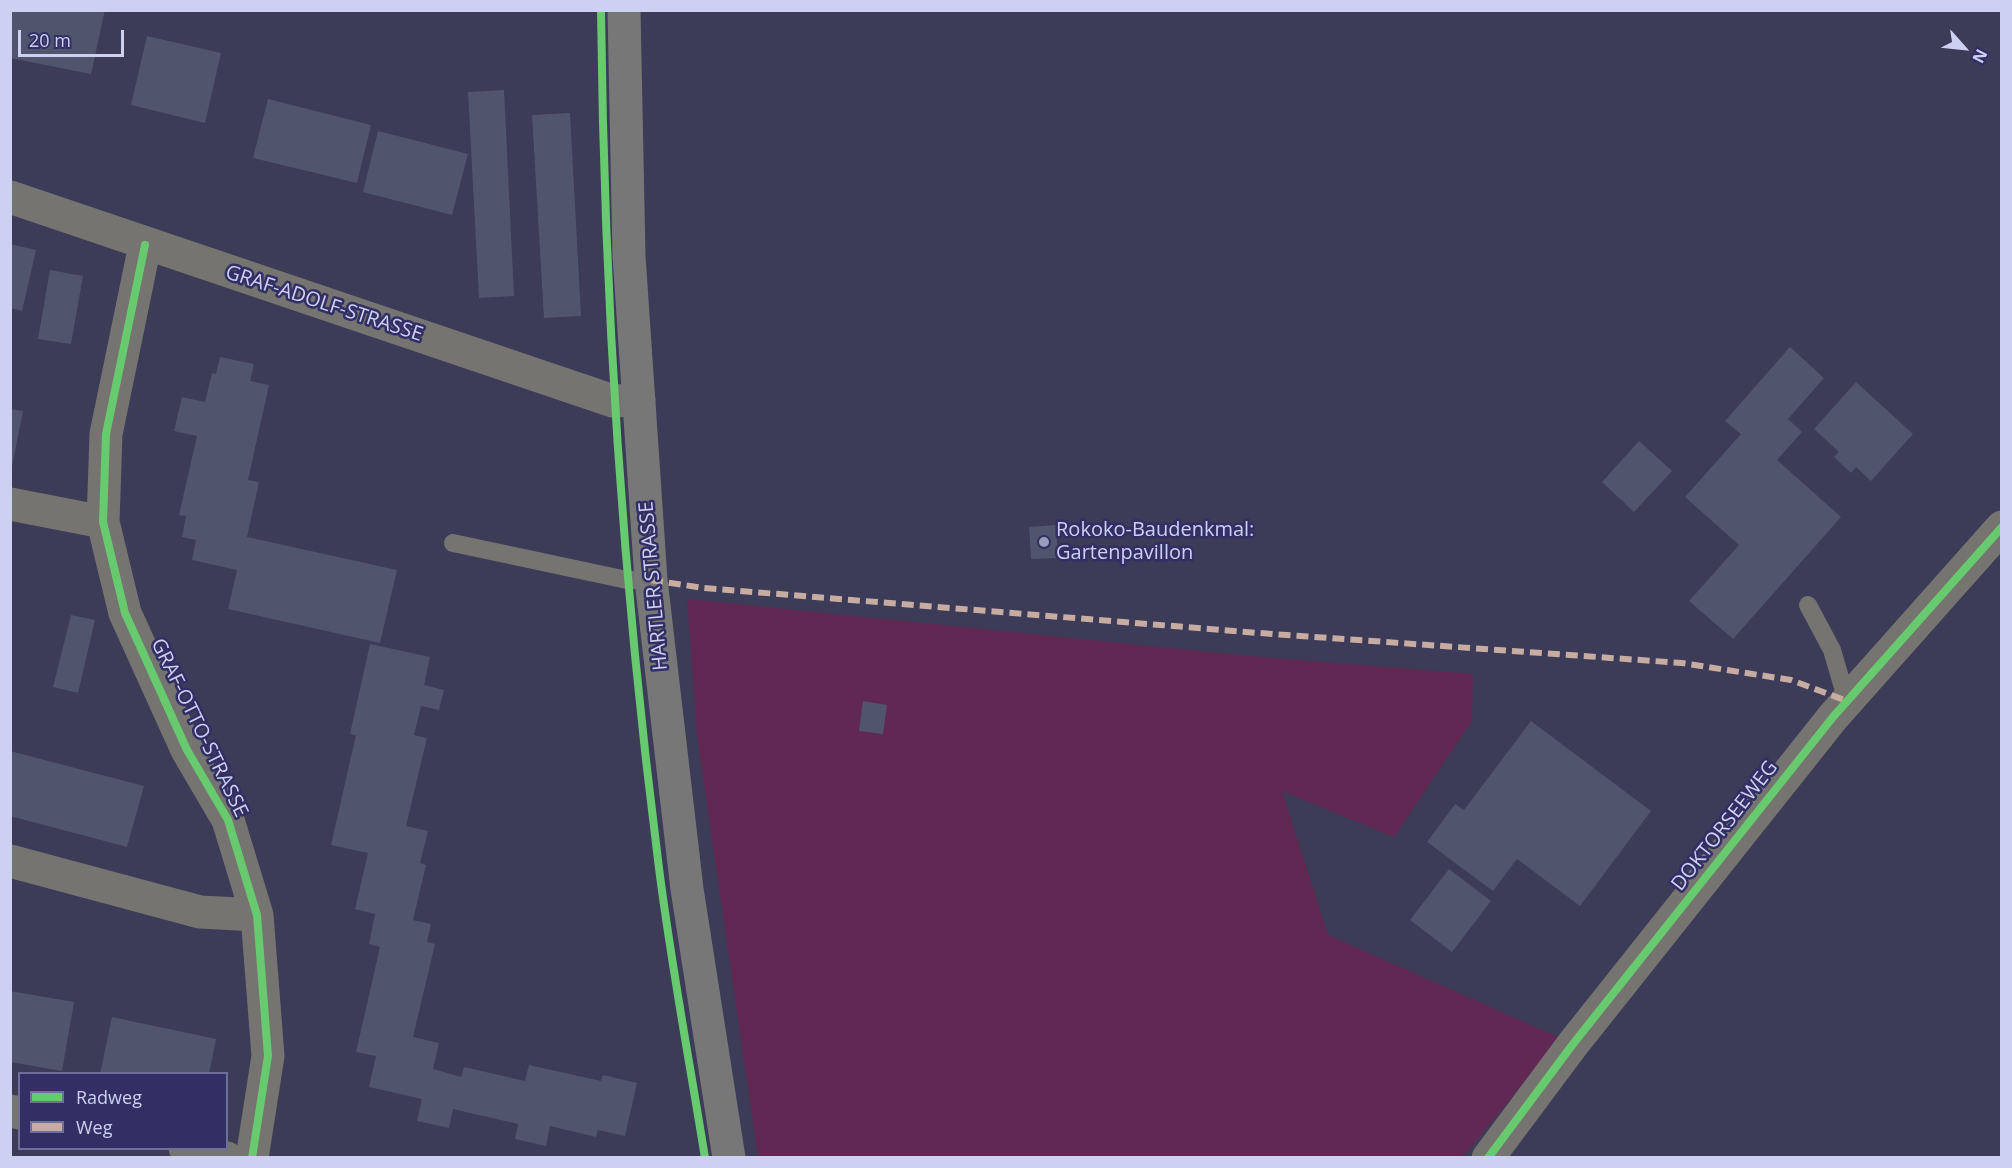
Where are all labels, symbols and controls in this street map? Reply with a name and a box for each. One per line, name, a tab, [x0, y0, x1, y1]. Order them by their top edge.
scale bar	[21, 18, 128, 56]
north arrow	[1934, 18, 1994, 78]
text: 20 m	[29, 28, 71, 52]
text: N	[1967, 45, 1993, 67]
street label: GRAF-ADOLF-STRASSE	[222, 261, 426, 347]
street label: HARTLER STRASSE	[635, 500, 673, 672]
place label: Rokoko-Baudenkmal: Gartenpavillon	[1056, 518, 1254, 565]
marker: Rokoko-Baudenkmal: Gartenpavillon	[1037, 535, 1051, 549]
street label: GRAF-OTTO-STRASSE	[145, 635, 253, 821]
street label: DOKTORSEEWEG	[1667, 756, 1783, 896]
legend	[18, 1072, 228, 1150]
text: Radweg	[76, 1085, 142, 1109]
text: Weg	[76, 1115, 113, 1139]

